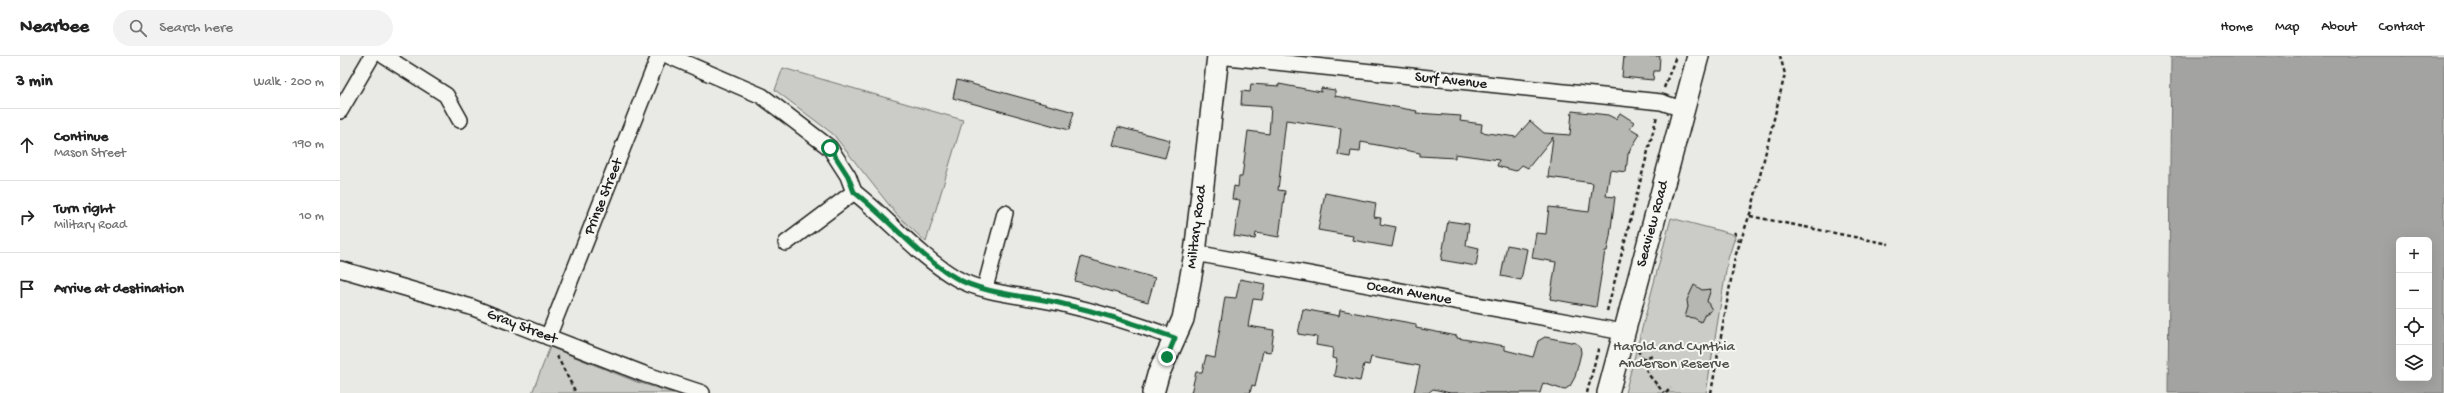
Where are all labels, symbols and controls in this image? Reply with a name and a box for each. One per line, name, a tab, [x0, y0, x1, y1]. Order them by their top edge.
search box	[113, 10, 393, 46]
text: Nearbee	[20, 16, 89, 39]
icon: search	[127, 17, 149, 39]
text: Search here	[159, 19, 233, 37]
text: Home	[2221, 19, 2253, 36]
text: Map	[2275, 19, 2299, 36]
text: About	[2321, 19, 2357, 36]
text: Contact	[2379, 19, 2424, 36]
street label: Surf Avenue	[1414, 68, 1488, 94]
text: 3 min	[16, 72, 53, 92]
text: Walk · 200 m	[253, 75, 324, 90]
text: Continue	[54, 128, 108, 146]
icon: ahead	[16, 134, 38, 156]
text: 190 m	[293, 137, 324, 152]
route start	[821, 139, 839, 157]
text: Mason Street	[54, 146, 126, 161]
street label: Prinse Street	[580, 154, 628, 239]
street label: Seaview Road	[1633, 178, 1673, 269]
street label: Military Road	[1183, 183, 1211, 270]
text: Turn right	[54, 200, 114, 218]
icon: right	[16, 206, 38, 228]
text: 10 m	[299, 209, 324, 224]
text: Military Road	[54, 218, 127, 233]
map controls	[2396, 237, 2432, 381]
button: +	[2396, 237, 2432, 273]
button: −	[2396, 273, 2432, 309]
street label: Ocean Avenue	[1365, 277, 1453, 309]
icon: arrive	[16, 278, 38, 300]
text: Arrive at destination	[54, 280, 184, 298]
street label: Gray Street	[484, 305, 562, 349]
button: locate	[2396, 309, 2432, 345]
park label: Harold and Cynthia Anderson Reserve	[1613, 338, 1736, 373]
button: layers	[2396, 345, 2432, 381]
route end	[1158, 348, 1176, 366]

